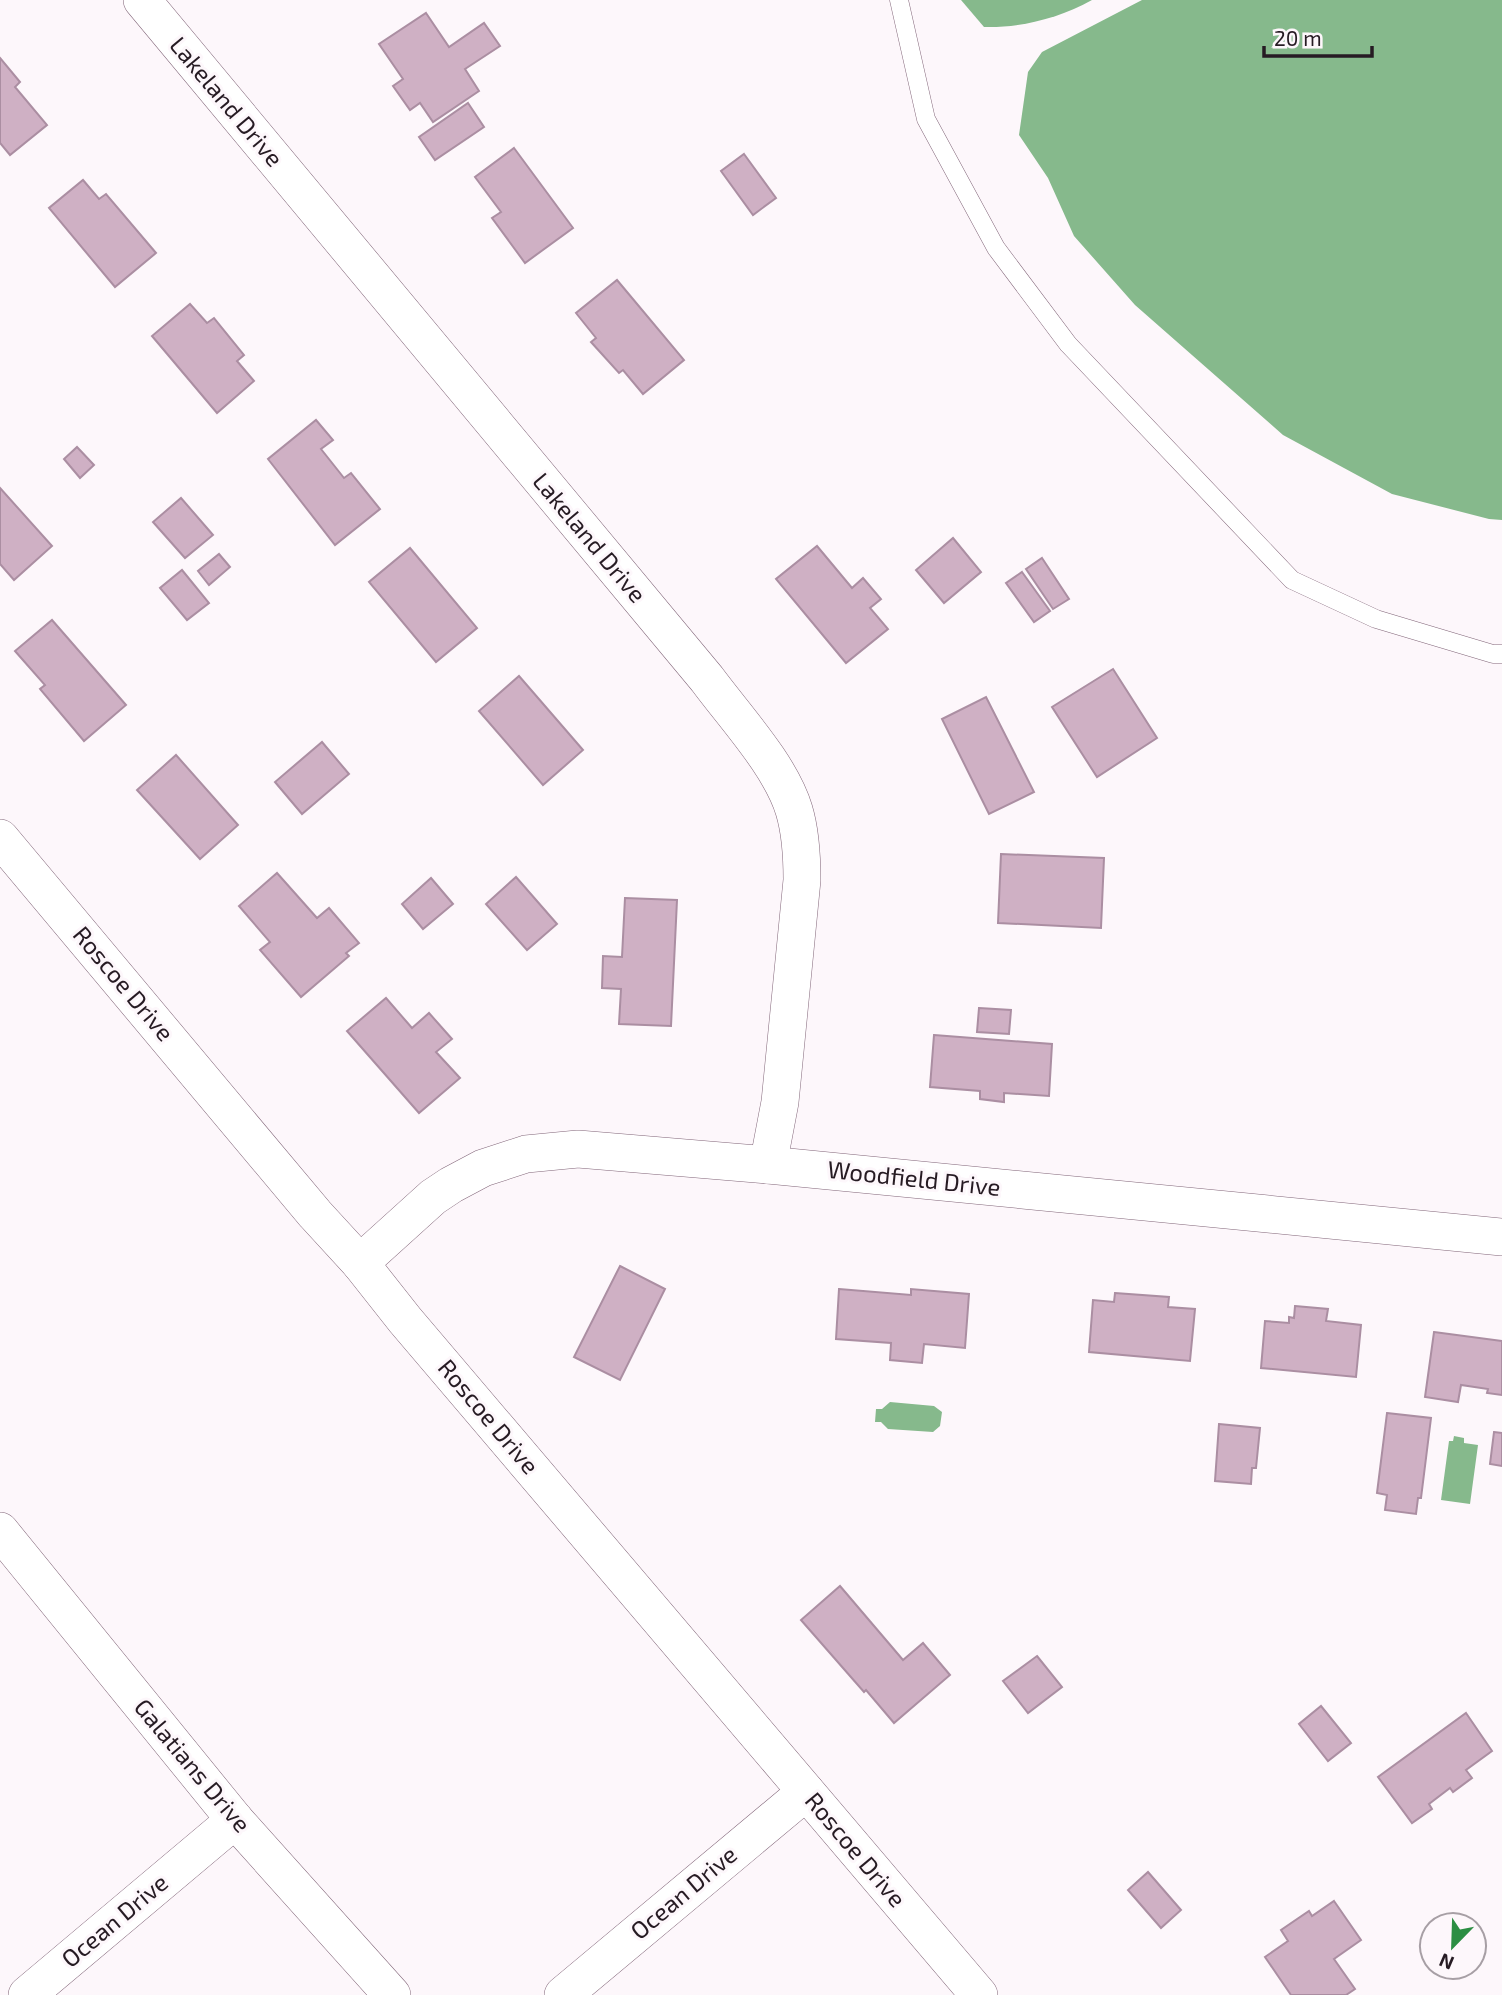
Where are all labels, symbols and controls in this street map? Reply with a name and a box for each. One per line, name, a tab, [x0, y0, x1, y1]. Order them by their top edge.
scale bar	[1264, 14, 1372, 58]
text: 20 m	[1274, 25, 1322, 50]
street label: Lakeland Drive	[164, 30, 290, 172]
street label: Lakeland Drive	[527, 466, 653, 608]
street label: Roscoe Drive	[68, 920, 181, 1046]
street label: Woodfield Drive	[826, 1154, 1002, 1201]
street label: Roscoe Drive	[433, 1353, 546, 1479]
street label: Galatians Drive	[129, 1692, 257, 1838]
street label: Roscoe Drive	[800, 1786, 913, 1912]
street label: Ocean Drive	[624, 1839, 742, 1945]
street label: Ocean Drive	[55, 1867, 173, 1973]
north arrow	[1418, 1911, 1488, 1981]
text: N	[1435, 1949, 1457, 1975]

